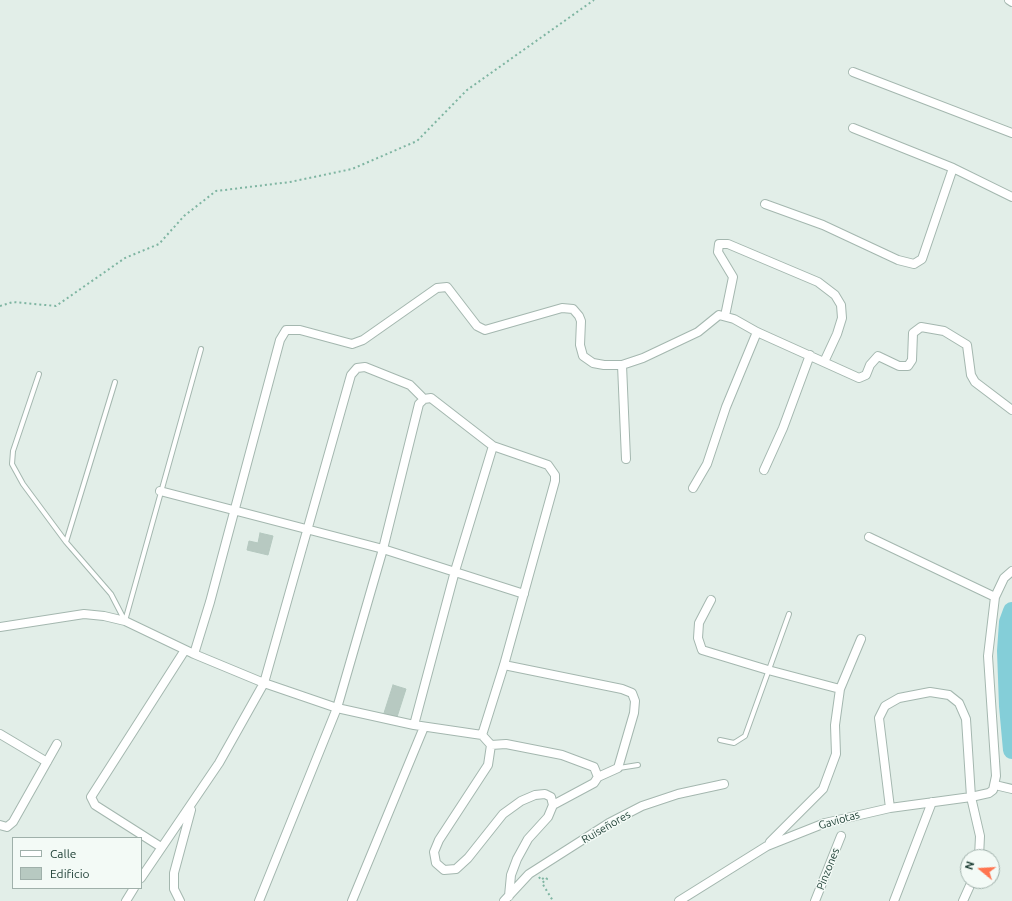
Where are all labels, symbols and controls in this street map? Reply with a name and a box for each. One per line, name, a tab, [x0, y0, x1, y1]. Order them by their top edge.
street label: Ruiseñores	[579, 808, 633, 846]
street label: Gaviotas	[817, 808, 861, 832]
legend	[12, 837, 142, 889]
street label: Pinzones	[814, 846, 842, 892]
text: Calle	[50, 847, 76, 860]
north arrow	[960, 849, 1000, 889]
text: N	[963, 860, 977, 871]
text: Edificio	[50, 867, 90, 880]

